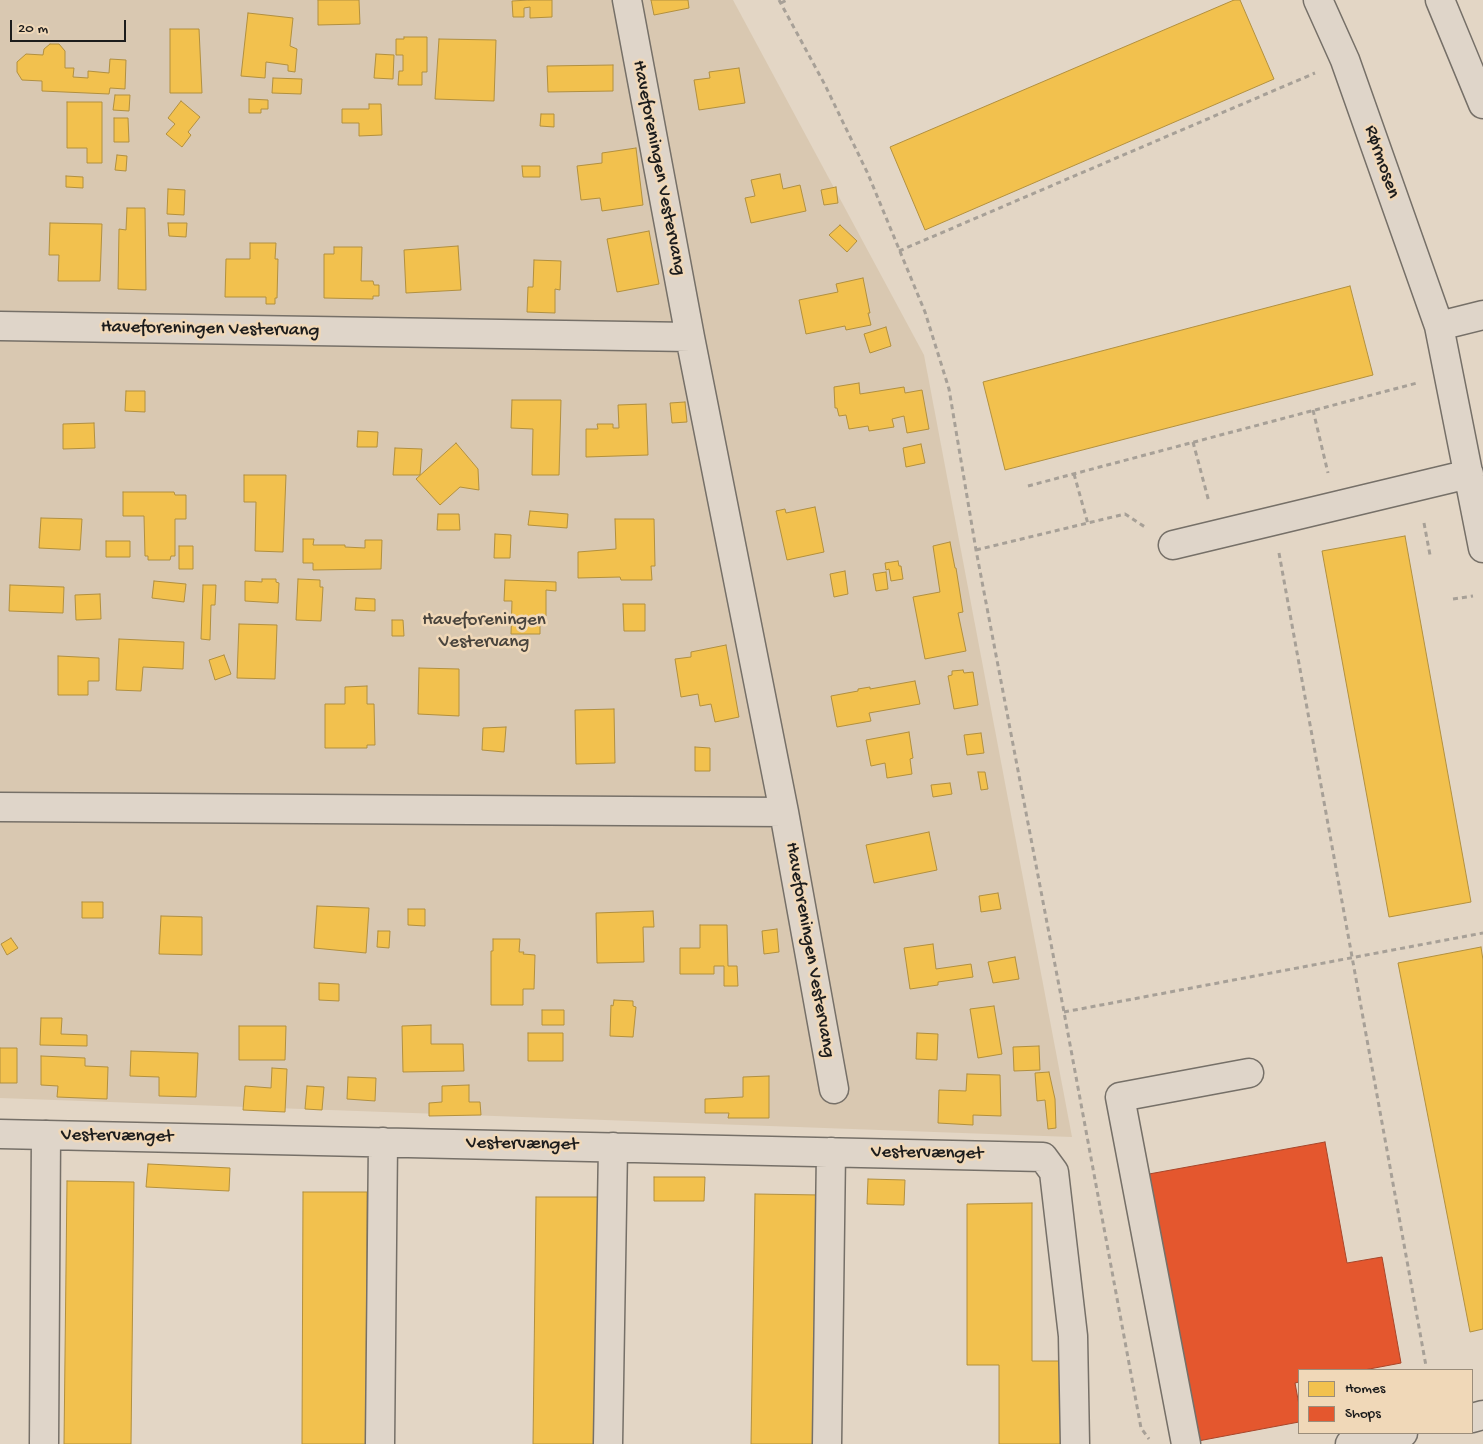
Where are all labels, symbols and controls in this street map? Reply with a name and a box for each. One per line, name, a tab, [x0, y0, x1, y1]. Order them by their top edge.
scale bar	[12, 10, 129, 42]
text: 20 m	[18, 20, 48, 38]
street label: Haveforeningen Vestervang	[626, 59, 690, 277]
street label: Rørmosen	[1358, 122, 1404, 202]
street label: Haveforeningen Vestervang	[101, 317, 319, 343]
park label: Haveforeningen Vestervang	[422, 610, 546, 654]
street label: Haveforeningen Vestervang	[779, 840, 839, 1060]
street label: Vestervænget	[61, 1125, 173, 1149]
street label: Vestervænget	[466, 1133, 578, 1157]
street label: Vestervænget	[871, 1142, 983, 1166]
legend	[1298, 1369, 1473, 1434]
text: Homes	[1345, 1380, 1385, 1398]
text: Shops	[1345, 1405, 1381, 1423]

